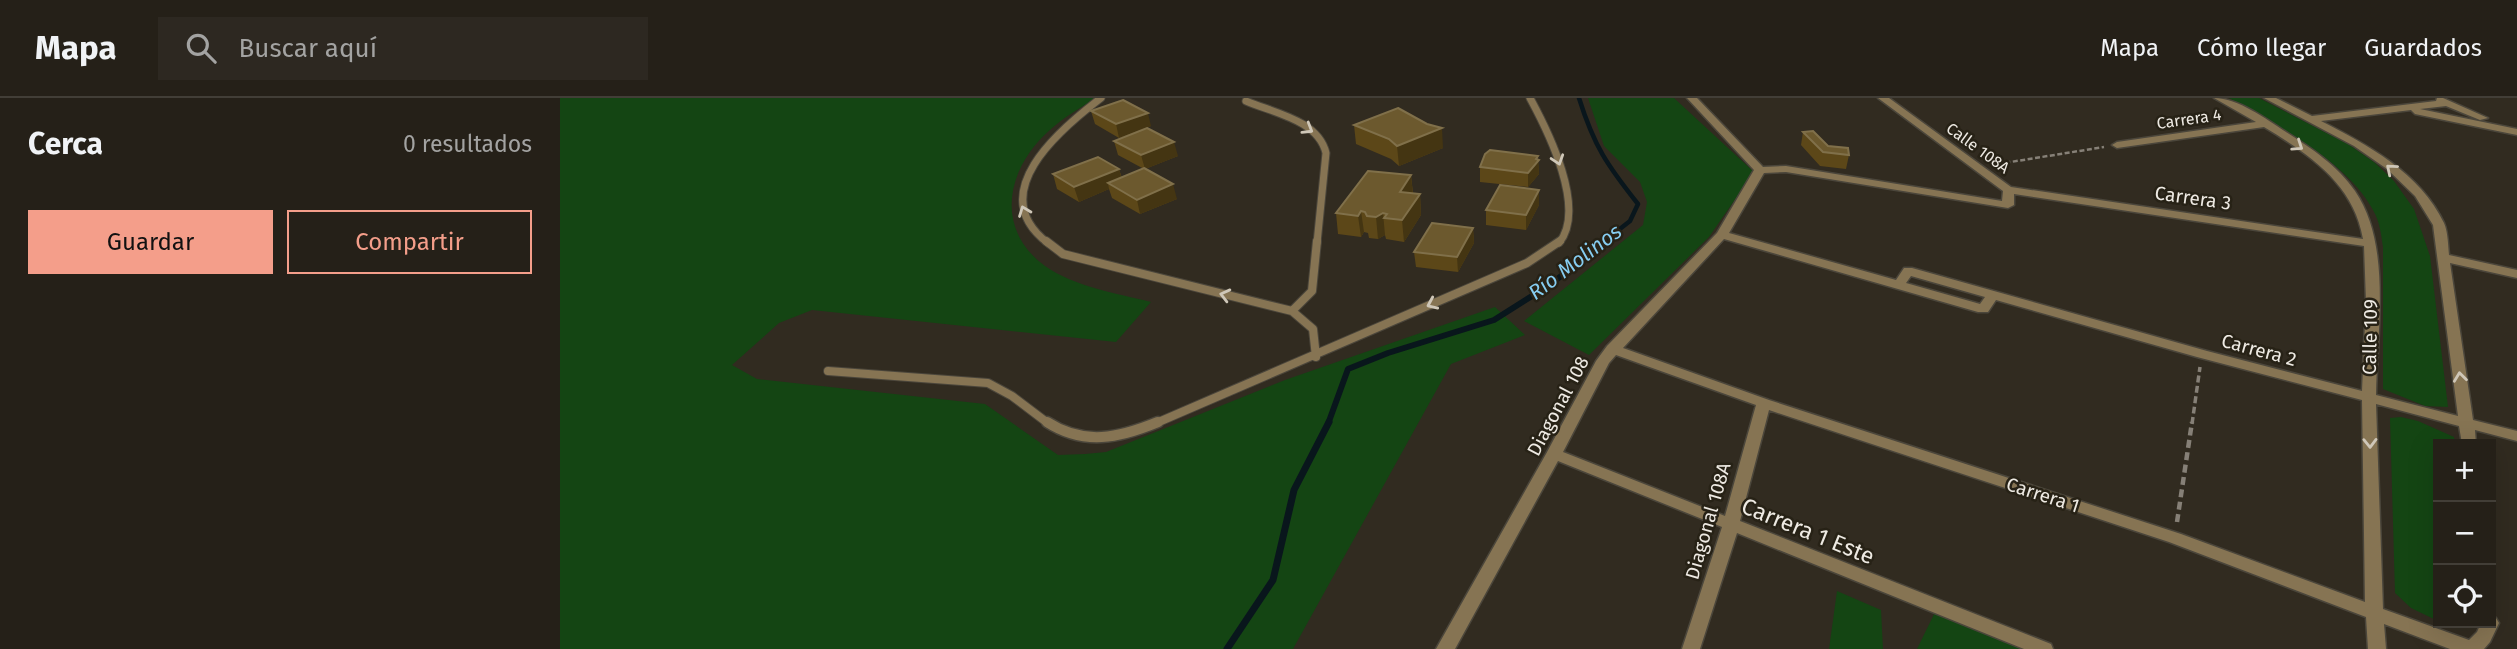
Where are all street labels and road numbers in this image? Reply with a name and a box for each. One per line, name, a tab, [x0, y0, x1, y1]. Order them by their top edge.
street label: Carrera 4	[2155, 105, 2223, 133]
street label: Calle 108A	[1943, 119, 2014, 178]
street label: Carrera 3	[2153, 181, 2233, 215]
street label: Calle 109	[2358, 299, 2382, 375]
street label: Carrera 2	[2219, 329, 2299, 371]
street label: Diagonal 108	[1522, 352, 1594, 460]
street label: Diagonal 108A	[1680, 460, 1736, 582]
street label: Carrera 1	[2004, 472, 2082, 518]
street label: Carrera 1 Este	[1737, 492, 1879, 570]

